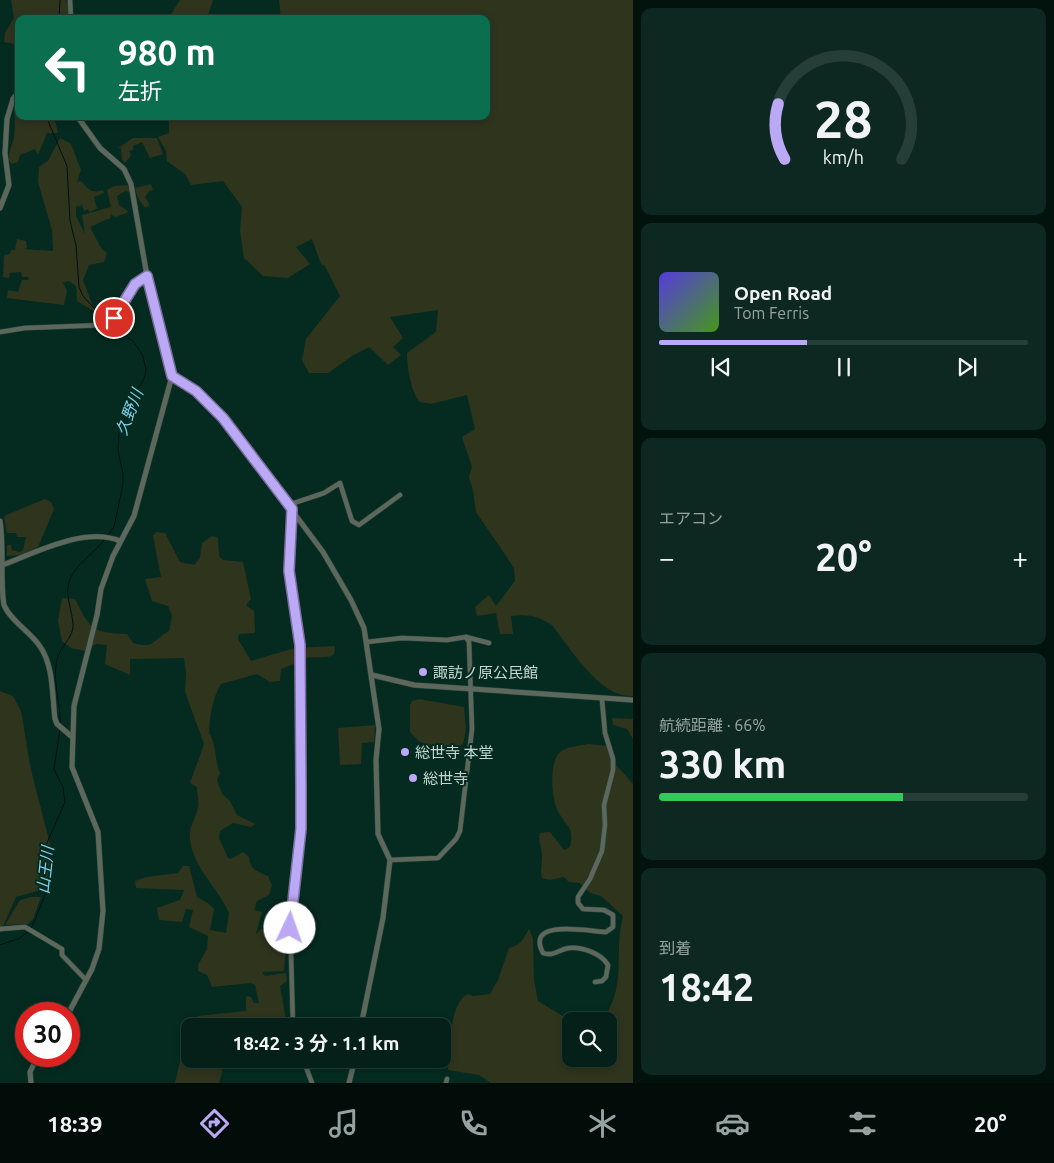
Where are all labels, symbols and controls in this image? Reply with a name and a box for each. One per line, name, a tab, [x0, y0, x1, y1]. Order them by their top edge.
text: 980 m	[118, 32, 216, 72]
icon: left	[35, 35, 100, 100]
text: 左折	[118, 78, 162, 103]
text: 28	[814, 90, 873, 148]
text: km/h	[823, 147, 864, 167]
text: Open Road	[734, 282, 832, 304]
pin	[93, 297, 135, 339]
icon: arrive	[100, 304, 128, 332]
text: Tom Ferris	[734, 304, 809, 322]
icon: previous	[707, 353, 735, 381]
icon: pause	[830, 353, 858, 381]
icon: next	[953, 353, 981, 381]
water label: 久野川	[112, 385, 147, 438]
text: エアコン	[659, 509, 723, 527]
text: 20°	[815, 536, 872, 578]
text: −	[659, 542, 675, 573]
text: +	[1012, 542, 1028, 573]
place label: 諏訪ノ原公民館	[433, 664, 538, 681]
marker: 諏訪ノ原公民館	[417, 666, 429, 678]
text: 航続距離 · 66%	[659, 716, 766, 734]
text: 330 km	[659, 743, 786, 785]
place label: 総世寺 本堂	[415, 744, 493, 761]
marker: 総世寺 本堂	[399, 746, 411, 758]
place label: 総世寺	[423, 770, 468, 787]
marker: 総世寺	[407, 772, 419, 784]
water label: 山王川	[34, 843, 57, 895]
position arrow	[263, 901, 315, 953]
text: 到着	[659, 939, 691, 957]
text: 18:42	[659, 966, 754, 1008]
speed limit sign: 30	[15, 1002, 80, 1067]
map controls	[562, 1012, 617, 1067]
button: search	[562, 1012, 617, 1067]
text: 18:42 · 3 分 · 1.1 km	[233, 1032, 399, 1054]
icon: directions	[197, 1106, 232, 1141]
icon: music	[326, 1106, 361, 1141]
icon: phone	[456, 1106, 491, 1141]
icon: climate	[585, 1106, 620, 1141]
icon: car	[715, 1106, 750, 1141]
icon: filters	[845, 1106, 880, 1141]
text: 18:39	[47, 1111, 102, 1136]
text: 20°	[974, 1111, 1007, 1136]

